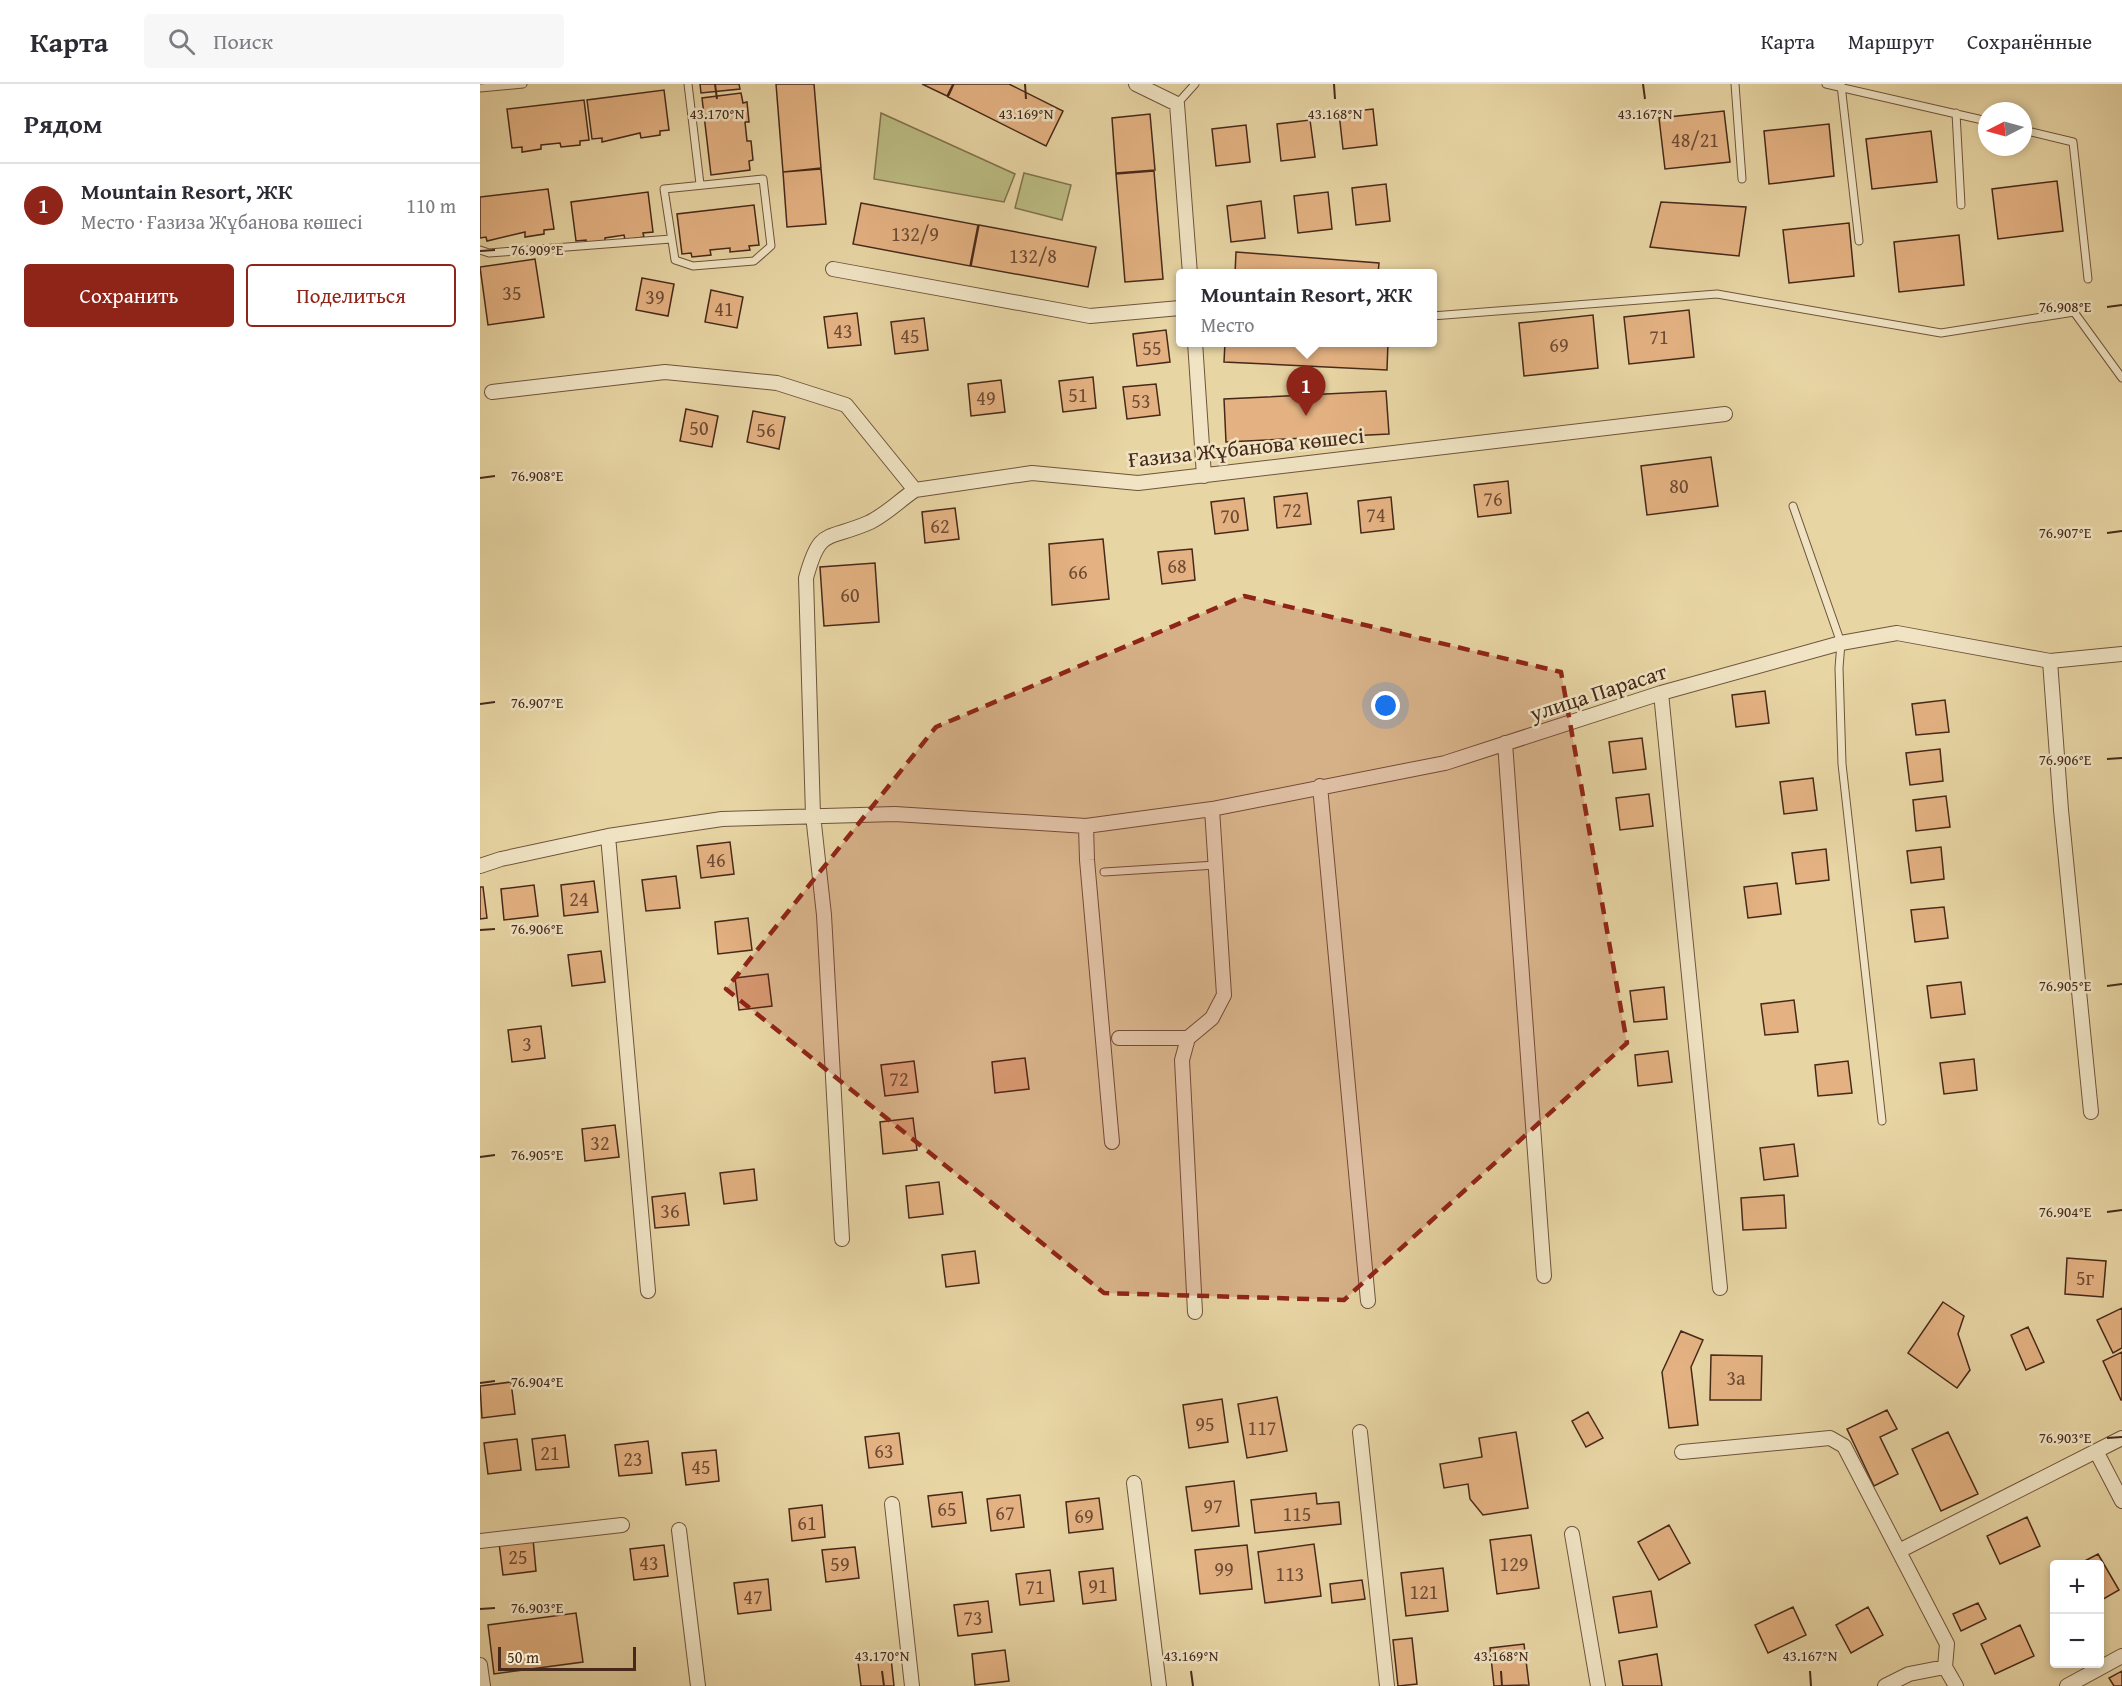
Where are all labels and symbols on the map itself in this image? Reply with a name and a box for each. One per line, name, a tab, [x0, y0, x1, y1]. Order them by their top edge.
north arrow	[1978, 102, 2032, 156]
text: 43.170°N	[690, 103, 745, 124]
text: 43.169°N	[999, 103, 1054, 124]
text: 43.168°N	[1308, 103, 1363, 124]
text: 43.167°N	[1618, 103, 1673, 124]
house number: 48/21	[1671, 125, 1719, 154]
house number: 132/9	[891, 219, 939, 248]
text: 76.909°E	[511, 239, 564, 260]
house number: 132/8	[1009, 241, 1057, 270]
house number: 35	[502, 278, 522, 307]
house number: 39	[645, 282, 665, 311]
house number: 41	[714, 294, 734, 323]
text: 76.908°E	[2039, 296, 2092, 317]
house number: 43	[833, 316, 853, 345]
house number: 45	[900, 321, 920, 350]
house number: 71	[1649, 322, 1669, 351]
house number: 69	[1549, 330, 1569, 359]
house number: 55	[1142, 333, 1162, 362]
pin: 1	[1286, 366, 1326, 416]
house number: 51	[1068, 380, 1088, 409]
house number: 49	[976, 383, 996, 412]
house number: 53	[1131, 386, 1151, 415]
house number: 50	[689, 413, 709, 442]
house number: 56	[756, 415, 776, 444]
street label: Ғазиза Жұбанова көшесі	[1126, 419, 1366, 475]
text: 76.908°E	[511, 465, 564, 486]
house number: 80	[1669, 471, 1689, 500]
house number: 76	[1483, 484, 1503, 513]
house number: 72	[1282, 495, 1302, 524]
house number: 74	[1366, 500, 1386, 529]
house number: 70	[1220, 501, 1240, 530]
house number: 62	[930, 511, 950, 540]
text: 76.907°E	[2039, 522, 2092, 543]
house number: 68	[1167, 551, 1187, 580]
house number: 66	[1068, 557, 1088, 586]
house number: 60	[840, 580, 860, 609]
street label: улица Парасат	[1525, 655, 1671, 729]
your location	[1371, 691, 1400, 720]
text: 76.907°E	[511, 692, 564, 713]
text: 76.906°E	[2039, 749, 2092, 770]
house number: 46	[706, 845, 726, 874]
house number: 24	[569, 884, 589, 913]
text: 76.906°E	[511, 918, 564, 939]
text: 76.905°E	[2039, 975, 2092, 996]
house number: 3	[522, 1029, 532, 1058]
house number: 72	[889, 1064, 909, 1093]
house number: 32	[590, 1128, 610, 1157]
text: 76.905°E	[511, 1144, 564, 1165]
house number: 36	[660, 1196, 680, 1225]
text: 76.904°E	[2039, 1201, 2092, 1222]
house number: 5г	[2076, 1263, 2095, 1292]
house number: 3а	[1726, 1363, 1746, 1392]
text: 76.904°E	[511, 1371, 564, 1392]
house number: 95	[1195, 1409, 1215, 1438]
house number: 117	[1248, 1413, 1276, 1442]
text: 76.903°E	[2039, 1427, 2092, 1448]
house number: 63	[874, 1436, 894, 1465]
house number: 21	[540, 1438, 560, 1467]
house number: 23	[623, 1444, 643, 1473]
house number: 45	[691, 1452, 711, 1481]
house number: 97	[1203, 1491, 1223, 1520]
house number: 65	[937, 1494, 957, 1523]
house number: 67	[995, 1498, 1015, 1527]
house number: 115	[1283, 1499, 1311, 1528]
house number: 69	[1074, 1501, 1094, 1530]
house number: 61	[797, 1508, 817, 1537]
house number: 25	[508, 1542, 528, 1571]
house number: 43	[639, 1548, 659, 1577]
house number: 59	[830, 1549, 850, 1578]
house number: 129	[1500, 1549, 1528, 1578]
house number: 99	[1214, 1554, 1234, 1583]
house number: 113	[1276, 1559, 1304, 1588]
house number: 91	[1088, 1571, 1108, 1600]
house number: 71	[1025, 1572, 1045, 1601]
house number: 121	[1410, 1577, 1438, 1606]
house number: 47	[743, 1582, 763, 1611]
text: 76.903°E	[511, 1597, 564, 1618]
house number: 73	[963, 1603, 983, 1632]
scale bar	[498, 1644, 636, 1672]
text: 43.170°N	[855, 1645, 910, 1666]
text: 43.169°N	[1164, 1645, 1219, 1666]
text: 43.168°N	[1474, 1645, 1529, 1666]
text: 43.167°N	[1783, 1645, 1838, 1666]

